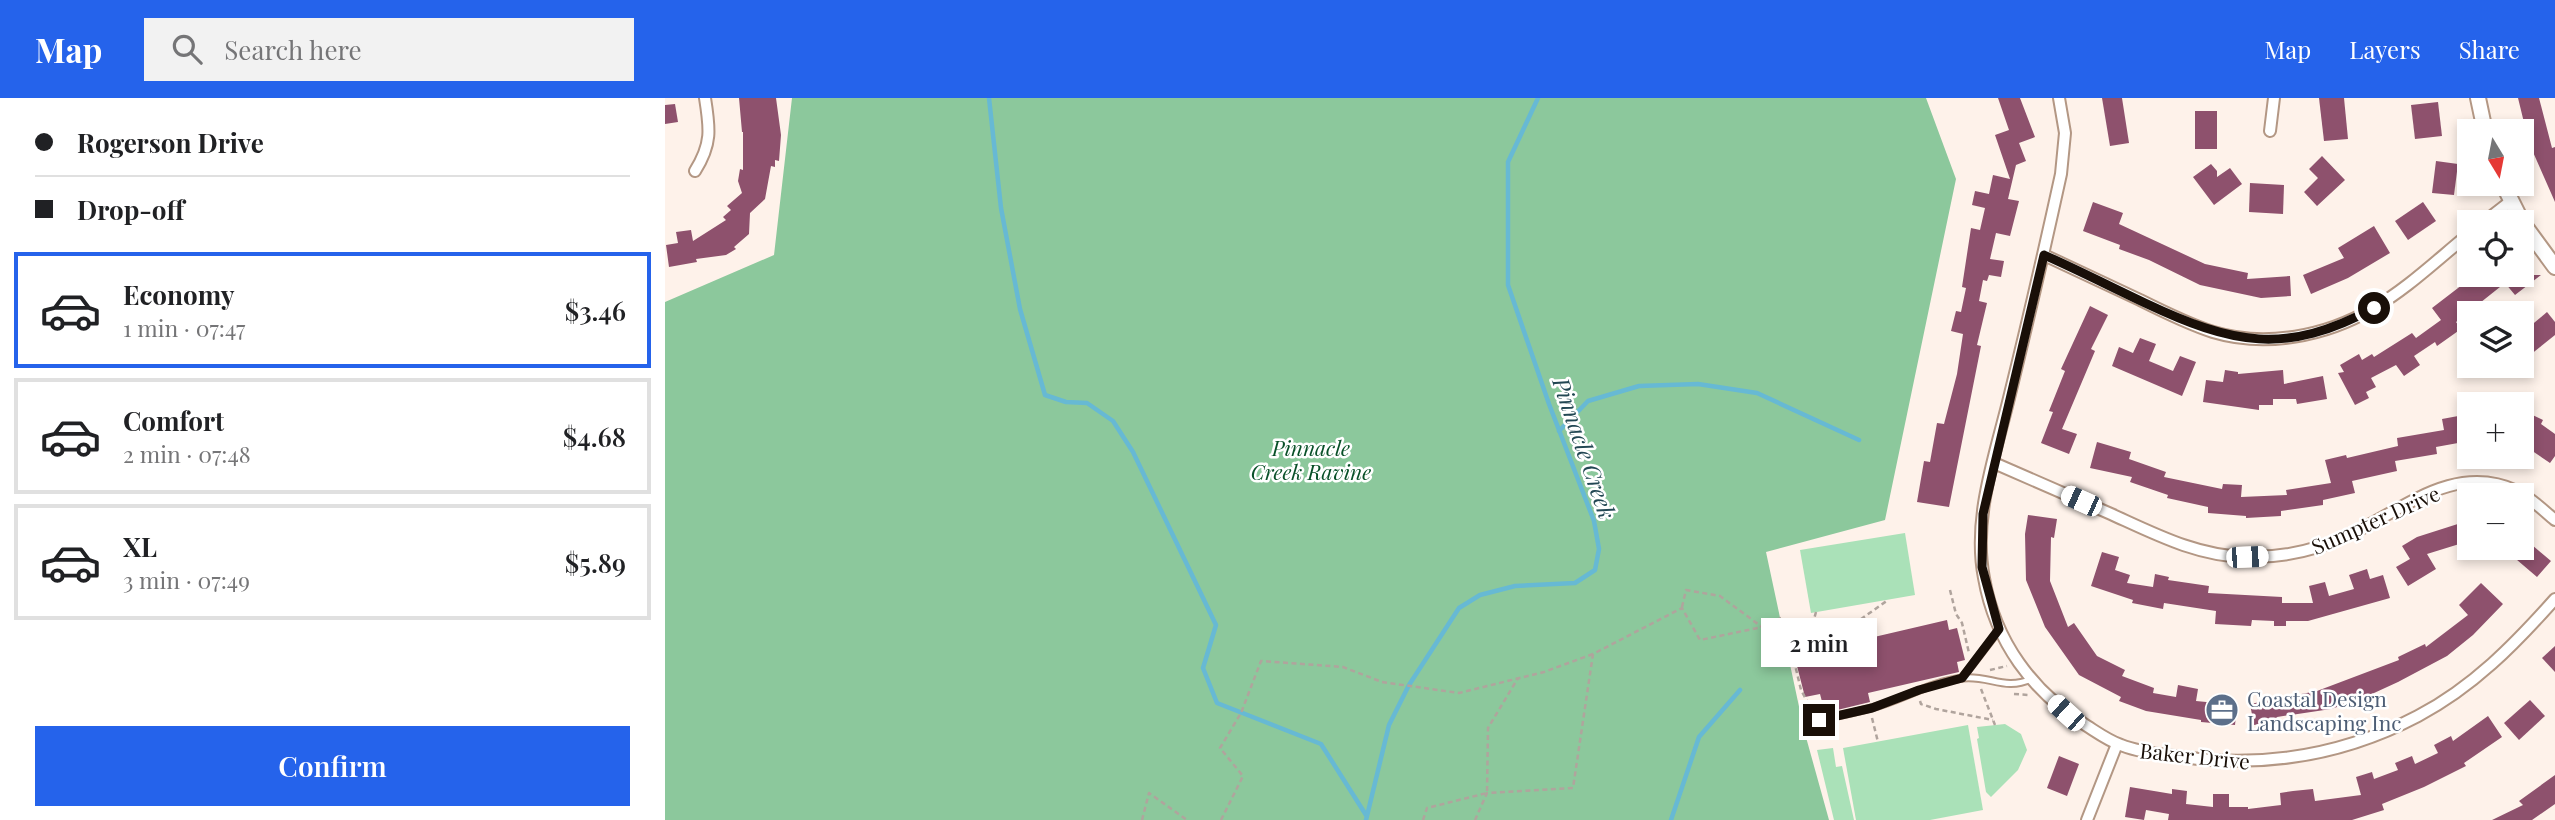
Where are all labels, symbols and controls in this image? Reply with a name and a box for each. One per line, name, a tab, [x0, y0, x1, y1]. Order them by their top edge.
search box	[144, 18, 634, 81]
text: Map	[35, 27, 102, 71]
icon: search	[168, 30, 206, 68]
text: Search here	[224, 32, 362, 67]
text: Map	[2265, 33, 2311, 65]
text: Layers	[2349, 33, 2421, 65]
text: Share	[2459, 33, 2520, 65]
north arrow	[2457, 119, 2534, 196]
map controls	[2457, 119, 2534, 560]
text: Rogerson Drive	[77, 125, 264, 160]
text: Drop-off	[77, 192, 184, 227]
button: locate	[2457, 210, 2534, 287]
text: Economy	[123, 277, 234, 312]
icon: car	[39, 279, 102, 342]
route start	[2358, 292, 2390, 324]
text: $3.46	[565, 293, 626, 328]
button: layers	[2457, 301, 2534, 378]
text: 1 min · 07:47	[123, 312, 245, 343]
water label: Pinnacle Creek	[1546, 372, 1624, 523]
button: +	[2457, 392, 2534, 469]
text: Comfort	[123, 403, 224, 438]
icon: car	[39, 405, 102, 468]
text: $4.68	[563, 419, 626, 454]
park label: Pinnacle Creek Ravine	[1251, 433, 1371, 485]
text: 2 min · 07:48	[123, 438, 251, 469]
street label: Sumpter Drive	[2306, 478, 2444, 560]
car	[2058, 483, 2105, 519]
button: −	[2457, 483, 2534, 560]
text: XL	[123, 529, 157, 564]
icon: car	[39, 531, 102, 594]
text: $5.89	[565, 545, 626, 580]
car	[2226, 546, 2269, 568]
text: 3 min · 07:49	[123, 564, 250, 595]
callout: 2 min	[1761, 618, 1877, 668]
text: 2 min	[1790, 627, 1848, 658]
place label: Coastal Design Landscaping Inc	[2247, 684, 2401, 736]
car	[2044, 691, 2089, 735]
office icon: Coastal Design Landscaping Inc	[2203, 691, 2241, 729]
route end	[1803, 704, 1835, 736]
button: Confirm	[35, 726, 630, 806]
street label: Baker Drive	[2139, 735, 2251, 775]

